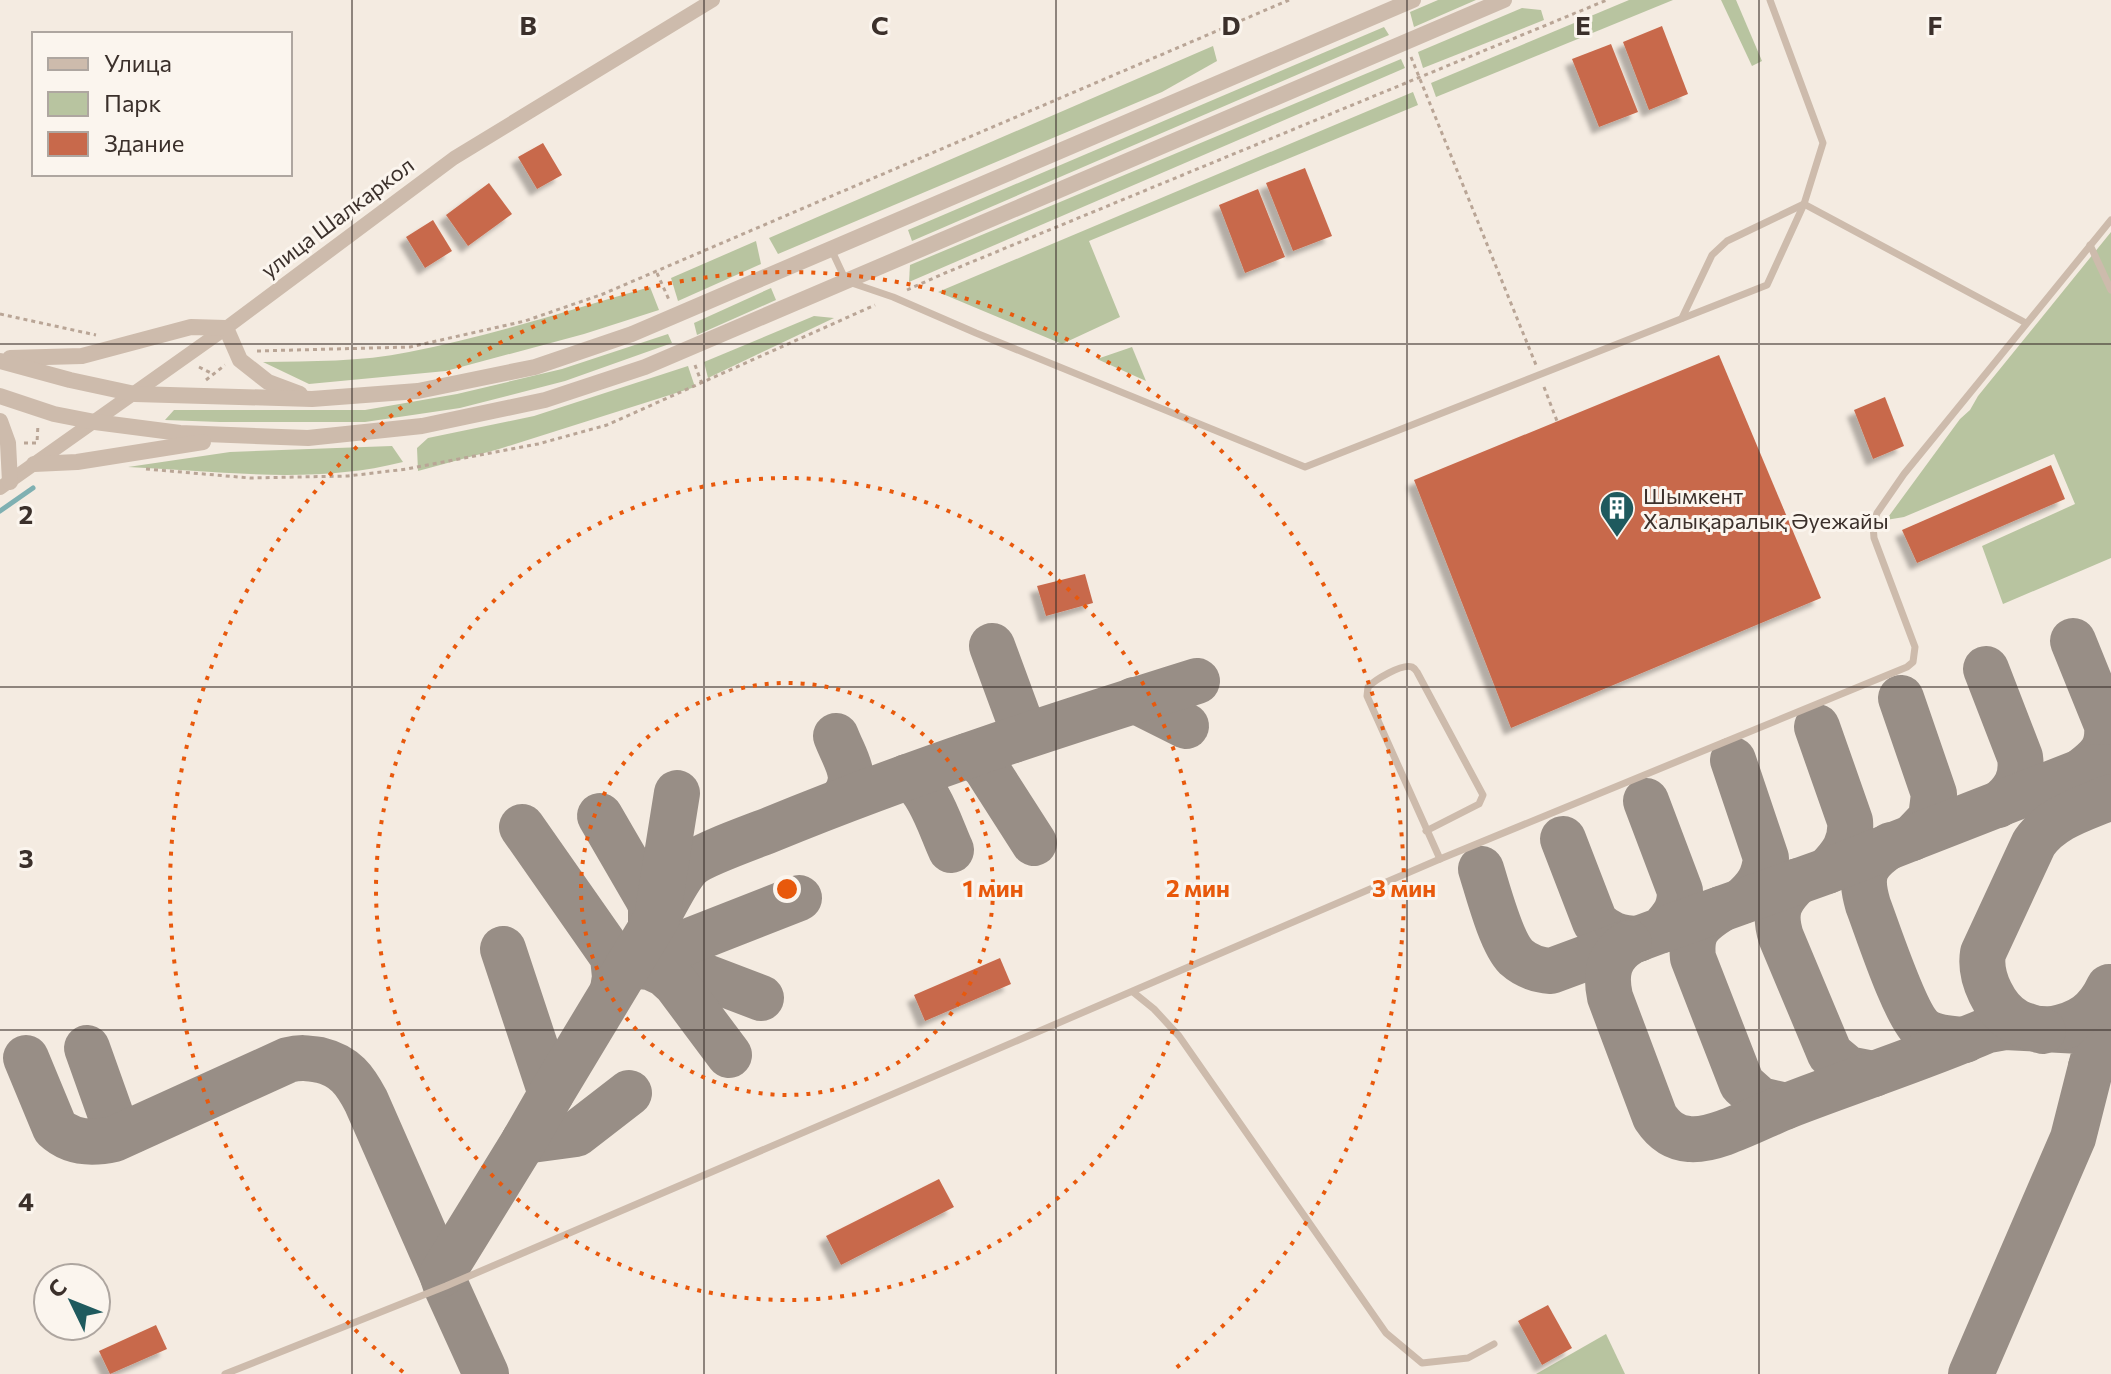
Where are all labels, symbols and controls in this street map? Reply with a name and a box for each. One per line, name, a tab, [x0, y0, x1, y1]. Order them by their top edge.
text: B	[519, 9, 537, 40]
text: C	[871, 9, 889, 40]
text: D	[1221, 9, 1241, 40]
text: E	[1575, 9, 1591, 40]
text: F	[1927, 9, 1943, 40]
legend	[32, 32, 292, 176]
text: Улица	[104, 48, 172, 77]
text: Парк	[104, 88, 161, 117]
text: Здание	[104, 128, 184, 157]
street label: улица Шалкаркол	[255, 151, 419, 283]
place label: Шымкент Халықаралық Әуежайы	[1643, 482, 1889, 534]
building icon: Шымкент Халықаралық Әуежайы	[1598, 489, 1636, 539]
text: 2	[19, 498, 33, 529]
text: 3	[18, 842, 34, 873]
text: 1 мин	[962, 873, 1024, 902]
text: 2 мин	[1166, 873, 1230, 902]
text: 3 мин	[1372, 873, 1436, 902]
centre of rings	[773, 875, 801, 903]
text: 4	[18, 1185, 34, 1216]
north arrow	[32, 1262, 112, 1342]
text: С	[42, 1273, 72, 1303]

